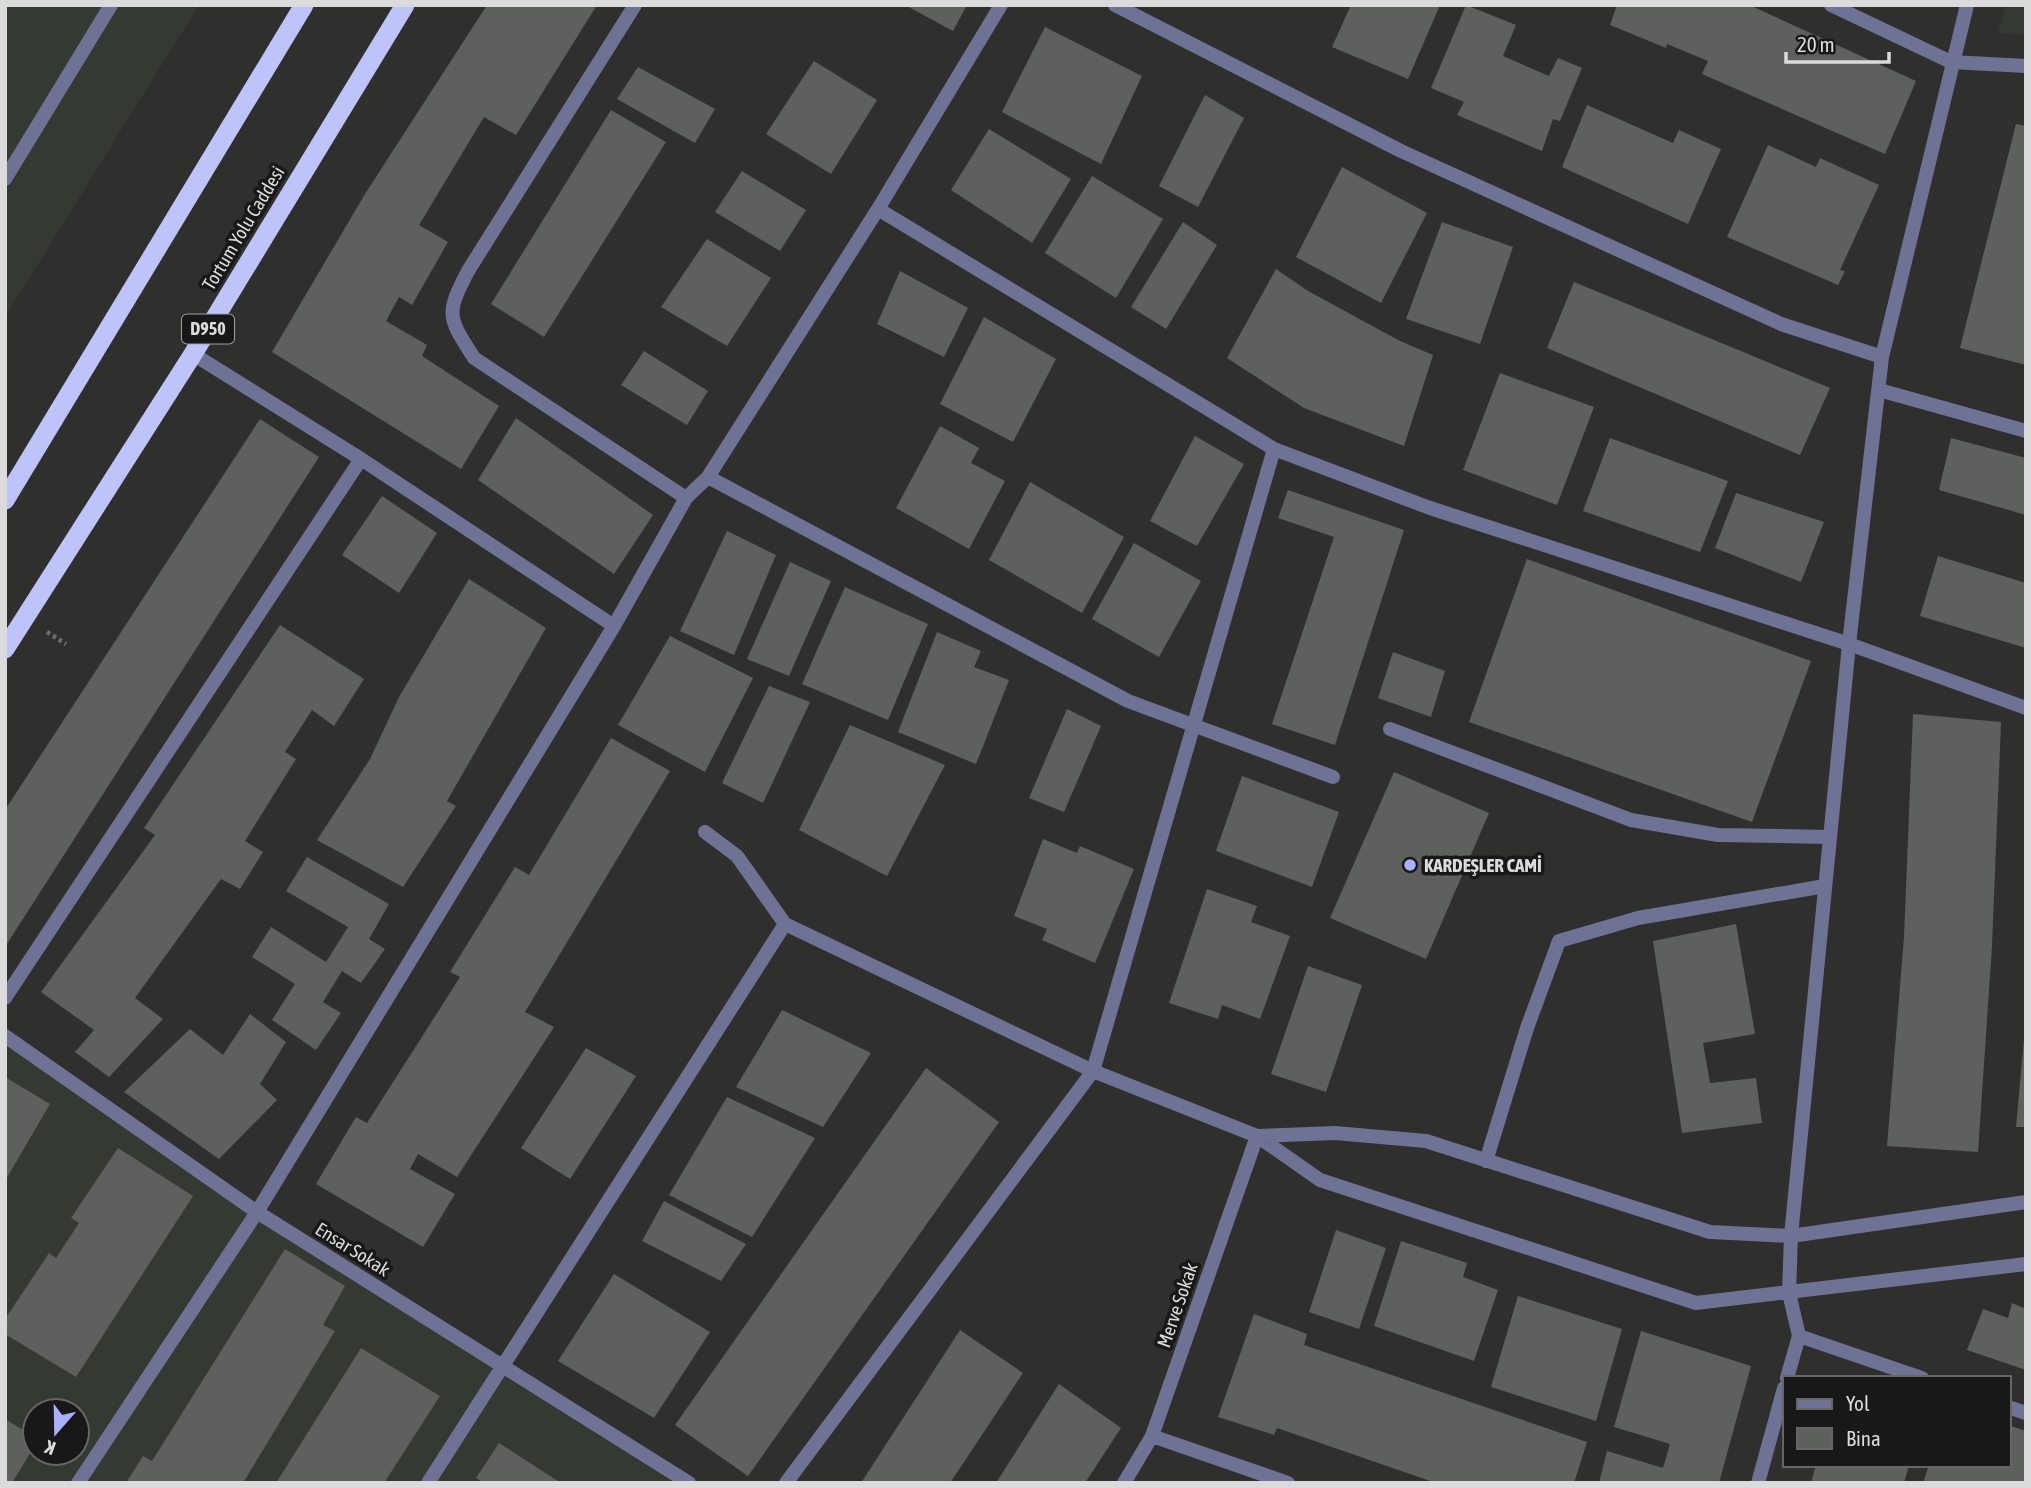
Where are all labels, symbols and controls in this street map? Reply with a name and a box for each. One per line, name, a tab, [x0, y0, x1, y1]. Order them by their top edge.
scale bar	[1786, 21, 1889, 65]
text: 20 m	[1797, 32, 1835, 56]
street label: Tortum Yolu Caddesi	[197, 162, 289, 294]
road number: D950	[182, 314, 234, 344]
place label: KARDEŞLER CAMİ	[1424, 854, 1542, 876]
marker: KARDEŞLER CAMİ	[1402, 857, 1418, 873]
street label: Ensar Sokak	[312, 1218, 395, 1281]
street label: Merve Sokak	[1152, 1259, 1202, 1350]
legend	[1783, 1376, 2010, 1467]
text: Yol	[1846, 1391, 1870, 1415]
north arrow	[21, 1397, 91, 1467]
text: Bina	[1846, 1426, 1881, 1450]
text: K	[41, 1436, 58, 1460]

